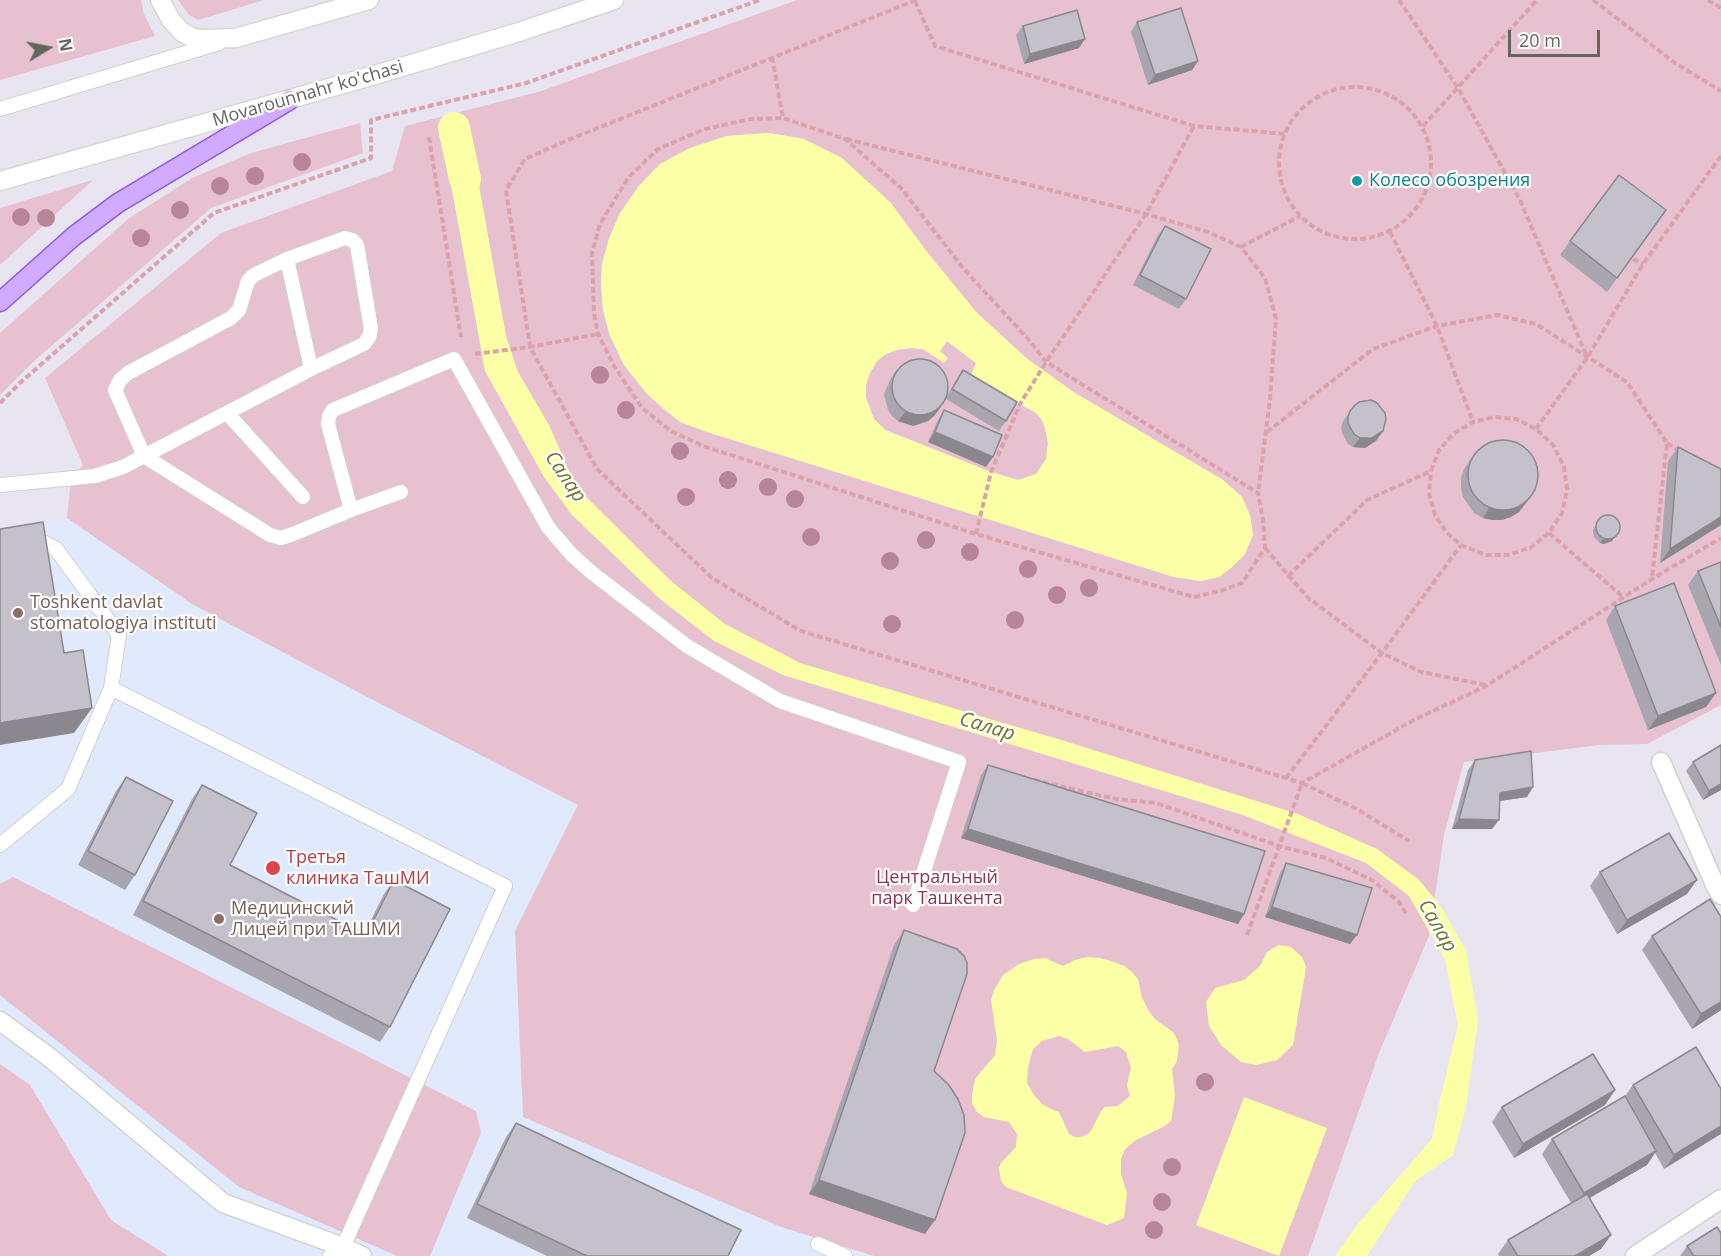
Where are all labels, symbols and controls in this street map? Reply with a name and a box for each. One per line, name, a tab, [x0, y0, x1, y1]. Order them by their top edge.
north arrow	[18, 18, 78, 78]
scale bar	[1511, 18, 1602, 56]
text: 20 m	[1519, 28, 1561, 52]
text: N	[54, 37, 78, 53]
street label: Movarounnahr ko'chasi	[210, 56, 406, 132]
place label: Колесо обозрения	[1369, 170, 1530, 192]
marker: Колесо обозрения	[1350, 174, 1364, 188]
water label: Салар	[539, 447, 591, 507]
place label: Toshkent davlat stomatologiya instituti	[30, 592, 217, 634]
marker: Toshkent davlat stomatologiya instituti	[11, 606, 25, 620]
water label: Салар	[956, 707, 1018, 747]
place label: Третья клиника ТашМИ	[286, 847, 430, 890]
marker: Третья клиника ТашМИ	[264, 859, 282, 877]
park label: Центральный парк Ташкента	[871, 867, 1003, 910]
water label: Салар	[1412, 895, 1462, 957]
place label: Медицинский Лицей при ТАШМИ	[231, 898, 401, 940]
marker: Медицинский Лицей при ТАШМИ	[212, 912, 226, 926]

